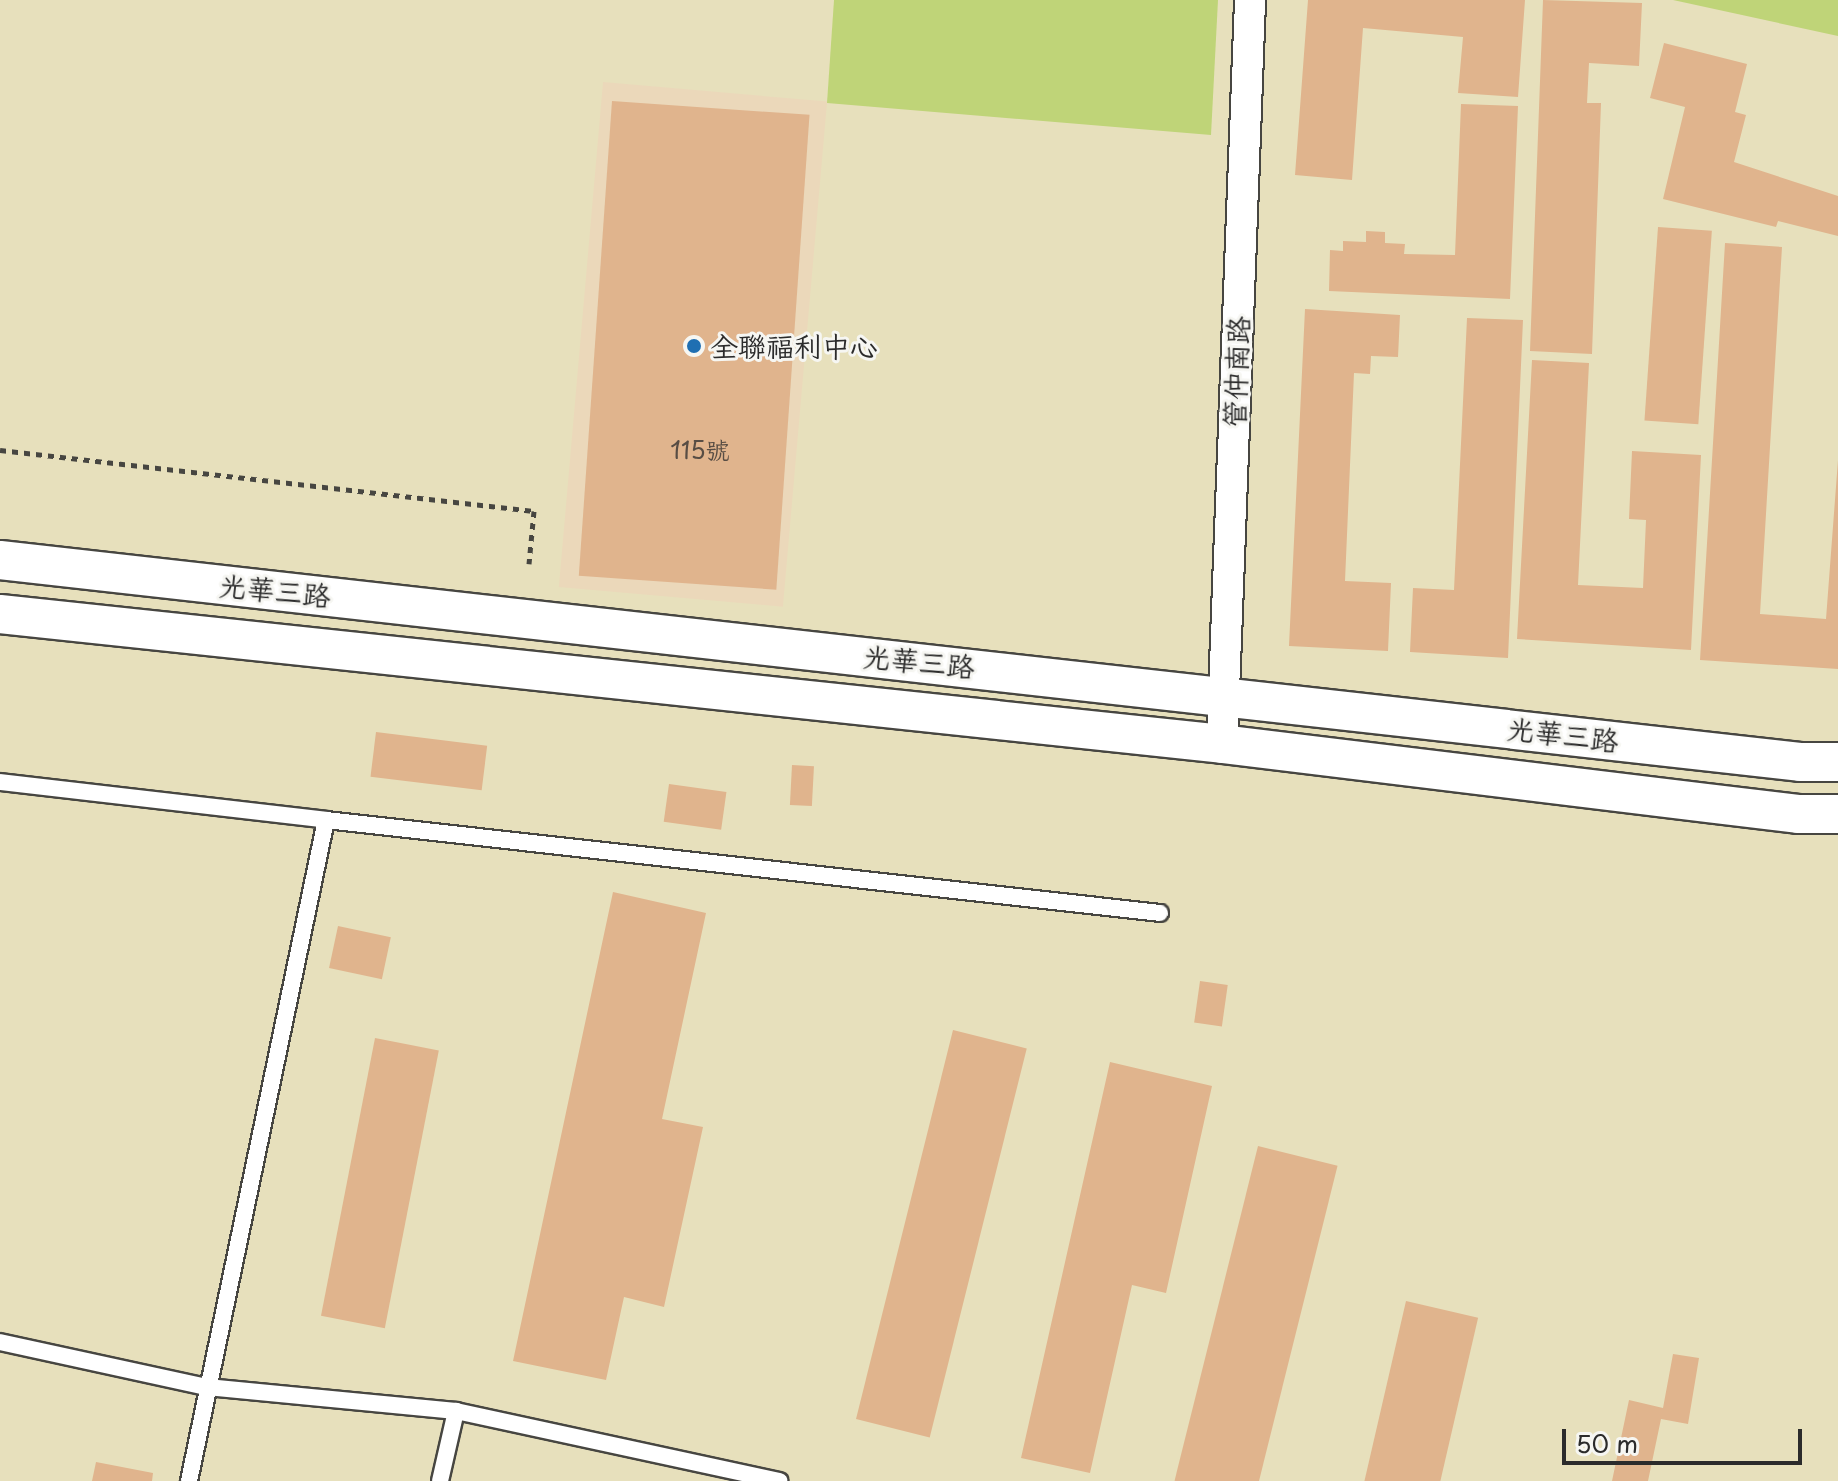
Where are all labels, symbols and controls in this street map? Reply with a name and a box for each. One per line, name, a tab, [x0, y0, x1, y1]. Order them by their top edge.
street label: 管仲南路	[1217, 315, 1255, 429]
place label: 全聯福利中心	[710, 329, 878, 363]
marker: 全聯福利中心	[685, 337, 703, 355]
house number: 115號	[670, 436, 730, 464]
street label: 光華三路	[218, 567, 332, 613]
street label: 光華三路	[862, 638, 976, 684]
street label: 光華三路	[1505, 711, 1621, 757]
scale bar	[1566, 1413, 1806, 1463]
text: 50 m	[1576, 1425, 1638, 1461]

